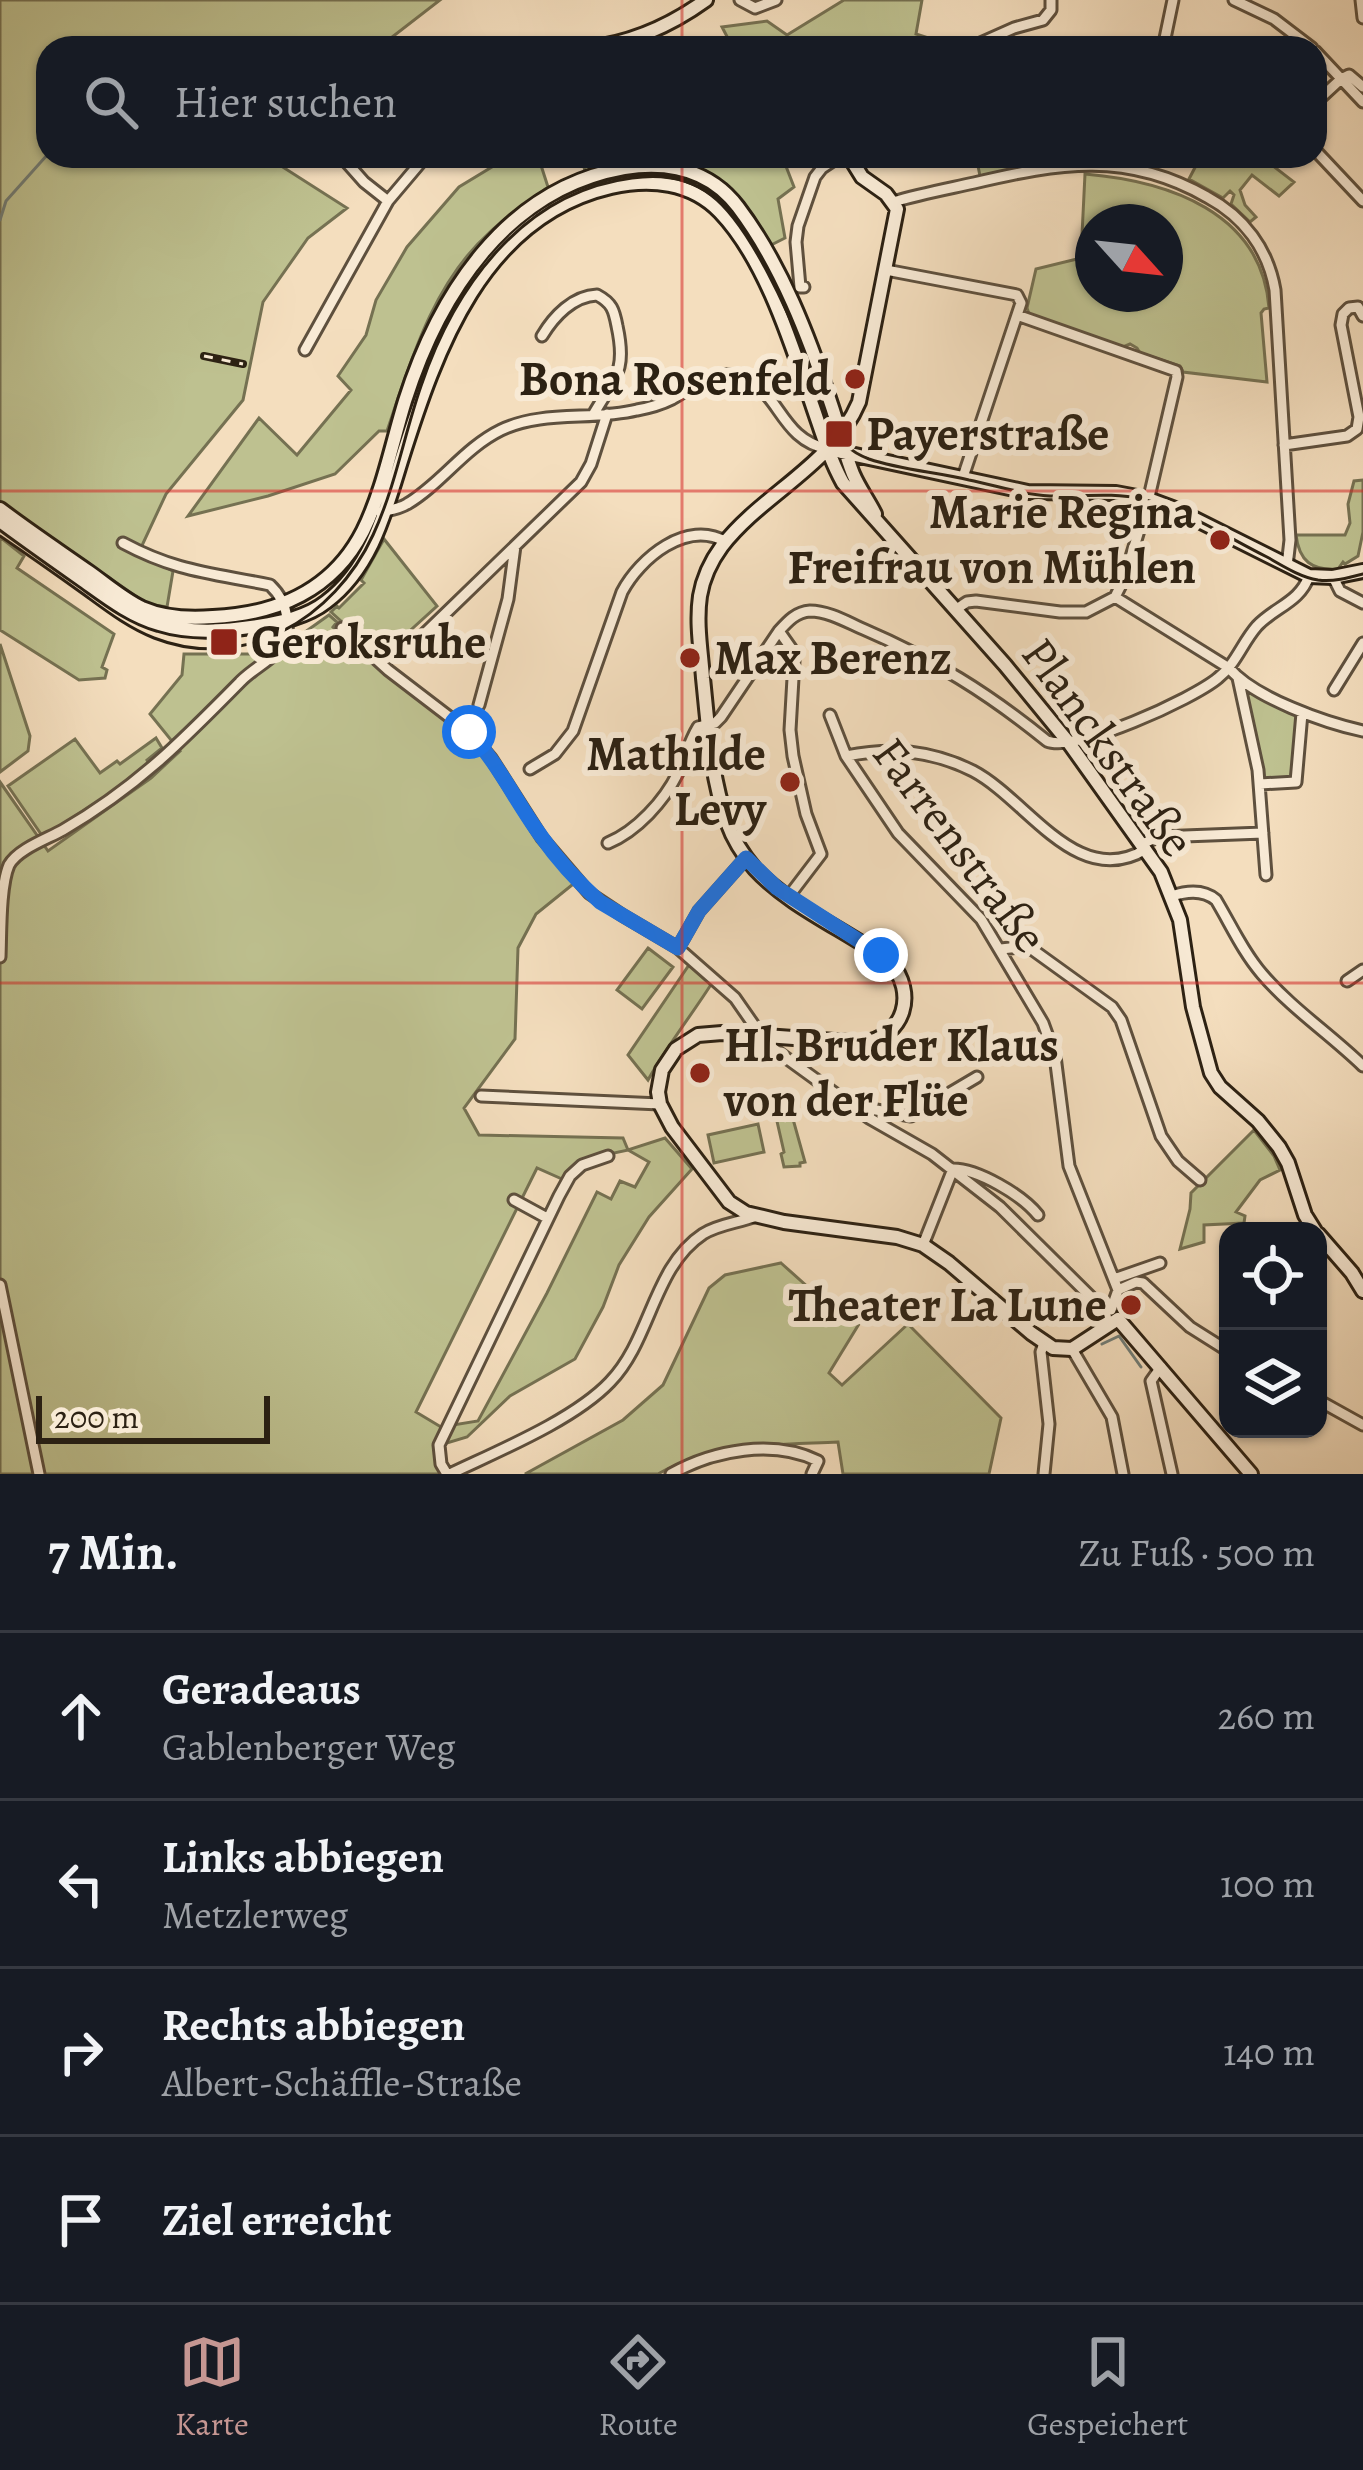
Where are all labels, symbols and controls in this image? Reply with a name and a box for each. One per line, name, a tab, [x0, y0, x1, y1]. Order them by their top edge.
search box	[36, 36, 1327, 168]
icon: search	[78, 69, 144, 135]
text: Hier suchen	[174, 71, 397, 133]
north arrow	[1075, 204, 1183, 312]
place label: Bona Rosenfeld	[519, 346, 831, 412]
marker: Bona Rosenfeld	[842, 366, 868, 392]
place label: Payerstraße	[866, 401, 1109, 467]
marker: Payerstraße	[823, 418, 855, 450]
place label: Marie Regina Freifrau von Mühlen	[787, 479, 1196, 600]
marker: Marie Regina Freifrau von Mühlen	[1207, 527, 1233, 553]
place label: Geroksruhe	[251, 609, 486, 675]
street label: Planckstraße	[1006, 624, 1210, 870]
place label: Max Berenz	[714, 625, 952, 691]
marker: Geroksruhe	[208, 626, 240, 658]
marker: Max Berenz	[677, 645, 703, 671]
route start	[442, 705, 496, 759]
place label: Mathilde Levy	[586, 721, 767, 842]
street label: Farrenstraße	[857, 724, 1063, 966]
marker: Mathilde Levy	[777, 769, 803, 795]
route end	[854, 928, 908, 982]
place label: Hl. Bruder Klaus von der Flüe	[723, 1012, 1059, 1133]
marker: Hl. Bruder Klaus von der Flüe	[687, 1060, 713, 1086]
map controls	[1219, 1222, 1327, 1438]
button: locate	[1219, 1222, 1327, 1330]
place label: Theater La Lune	[788, 1272, 1107, 1338]
marker: Theater La Lune	[1118, 1292, 1144, 1318]
button: layers	[1219, 1330, 1327, 1438]
scale bar	[36, 1390, 270, 1443]
text: 200 m	[54, 1394, 139, 1439]
text: 7 Min.	[48, 1517, 179, 1587]
text: Zu Fuß · 500 m	[1079, 1526, 1315, 1579]
text: Geradeaus	[162, 1658, 361, 1720]
icon: ahead	[48, 1683, 114, 1749]
text: 260 m	[1217, 1689, 1315, 1742]
text: Gablenberger Weg	[162, 1720, 456, 1773]
text: Links abbiegen	[162, 1826, 444, 1888]
icon: left	[48, 1851, 114, 1917]
text: 100 m	[1220, 1857, 1315, 1910]
text: Metzlerweg	[162, 1888, 349, 1941]
text: Rechts abbiegen	[162, 1994, 465, 2056]
icon: right	[48, 2019, 114, 2085]
text: 140 m	[1223, 2025, 1315, 2078]
text: Albert-Schäffle-Straße	[162, 2056, 522, 2109]
icon: arrive	[48, 2187, 114, 2253]
text: Ziel erreicht	[162, 2189, 391, 2251]
tab: Karte	[175, 2329, 249, 2446]
tab: Route	[599, 2329, 678, 2446]
tab: Gespeichert	[1027, 2329, 1188, 2446]

